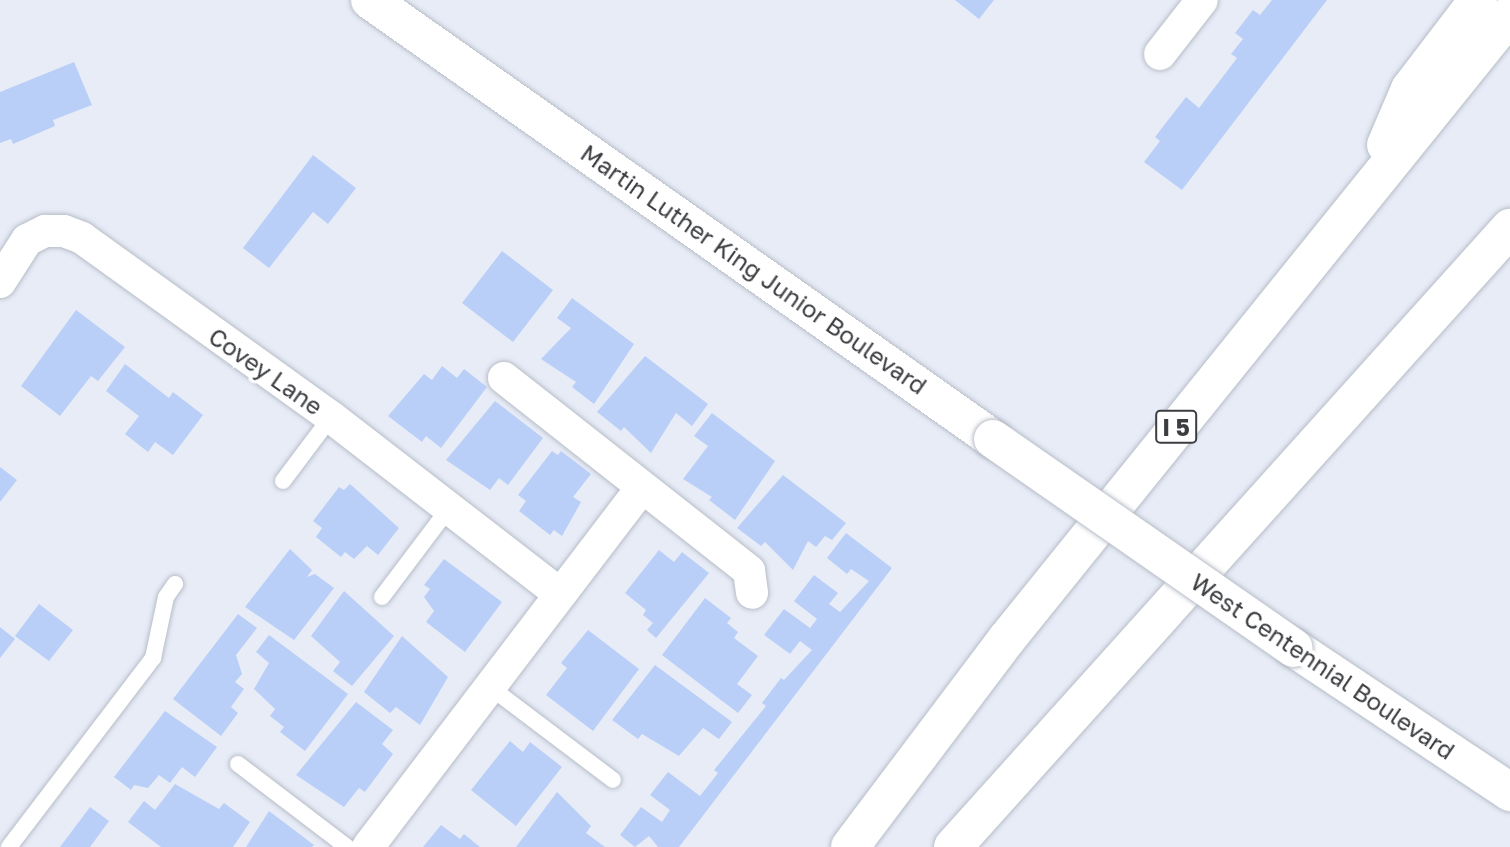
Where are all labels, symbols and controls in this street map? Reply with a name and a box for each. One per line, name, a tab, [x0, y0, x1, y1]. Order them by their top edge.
street label: Martin Luther King Junior Boulevard	[576, 138, 932, 400]
street label: Covey Lane	[204, 321, 328, 421]
road number: I 5	[1155, 408, 1197, 446]
street label: West Centennial Boulevard	[1186, 567, 1460, 765]

